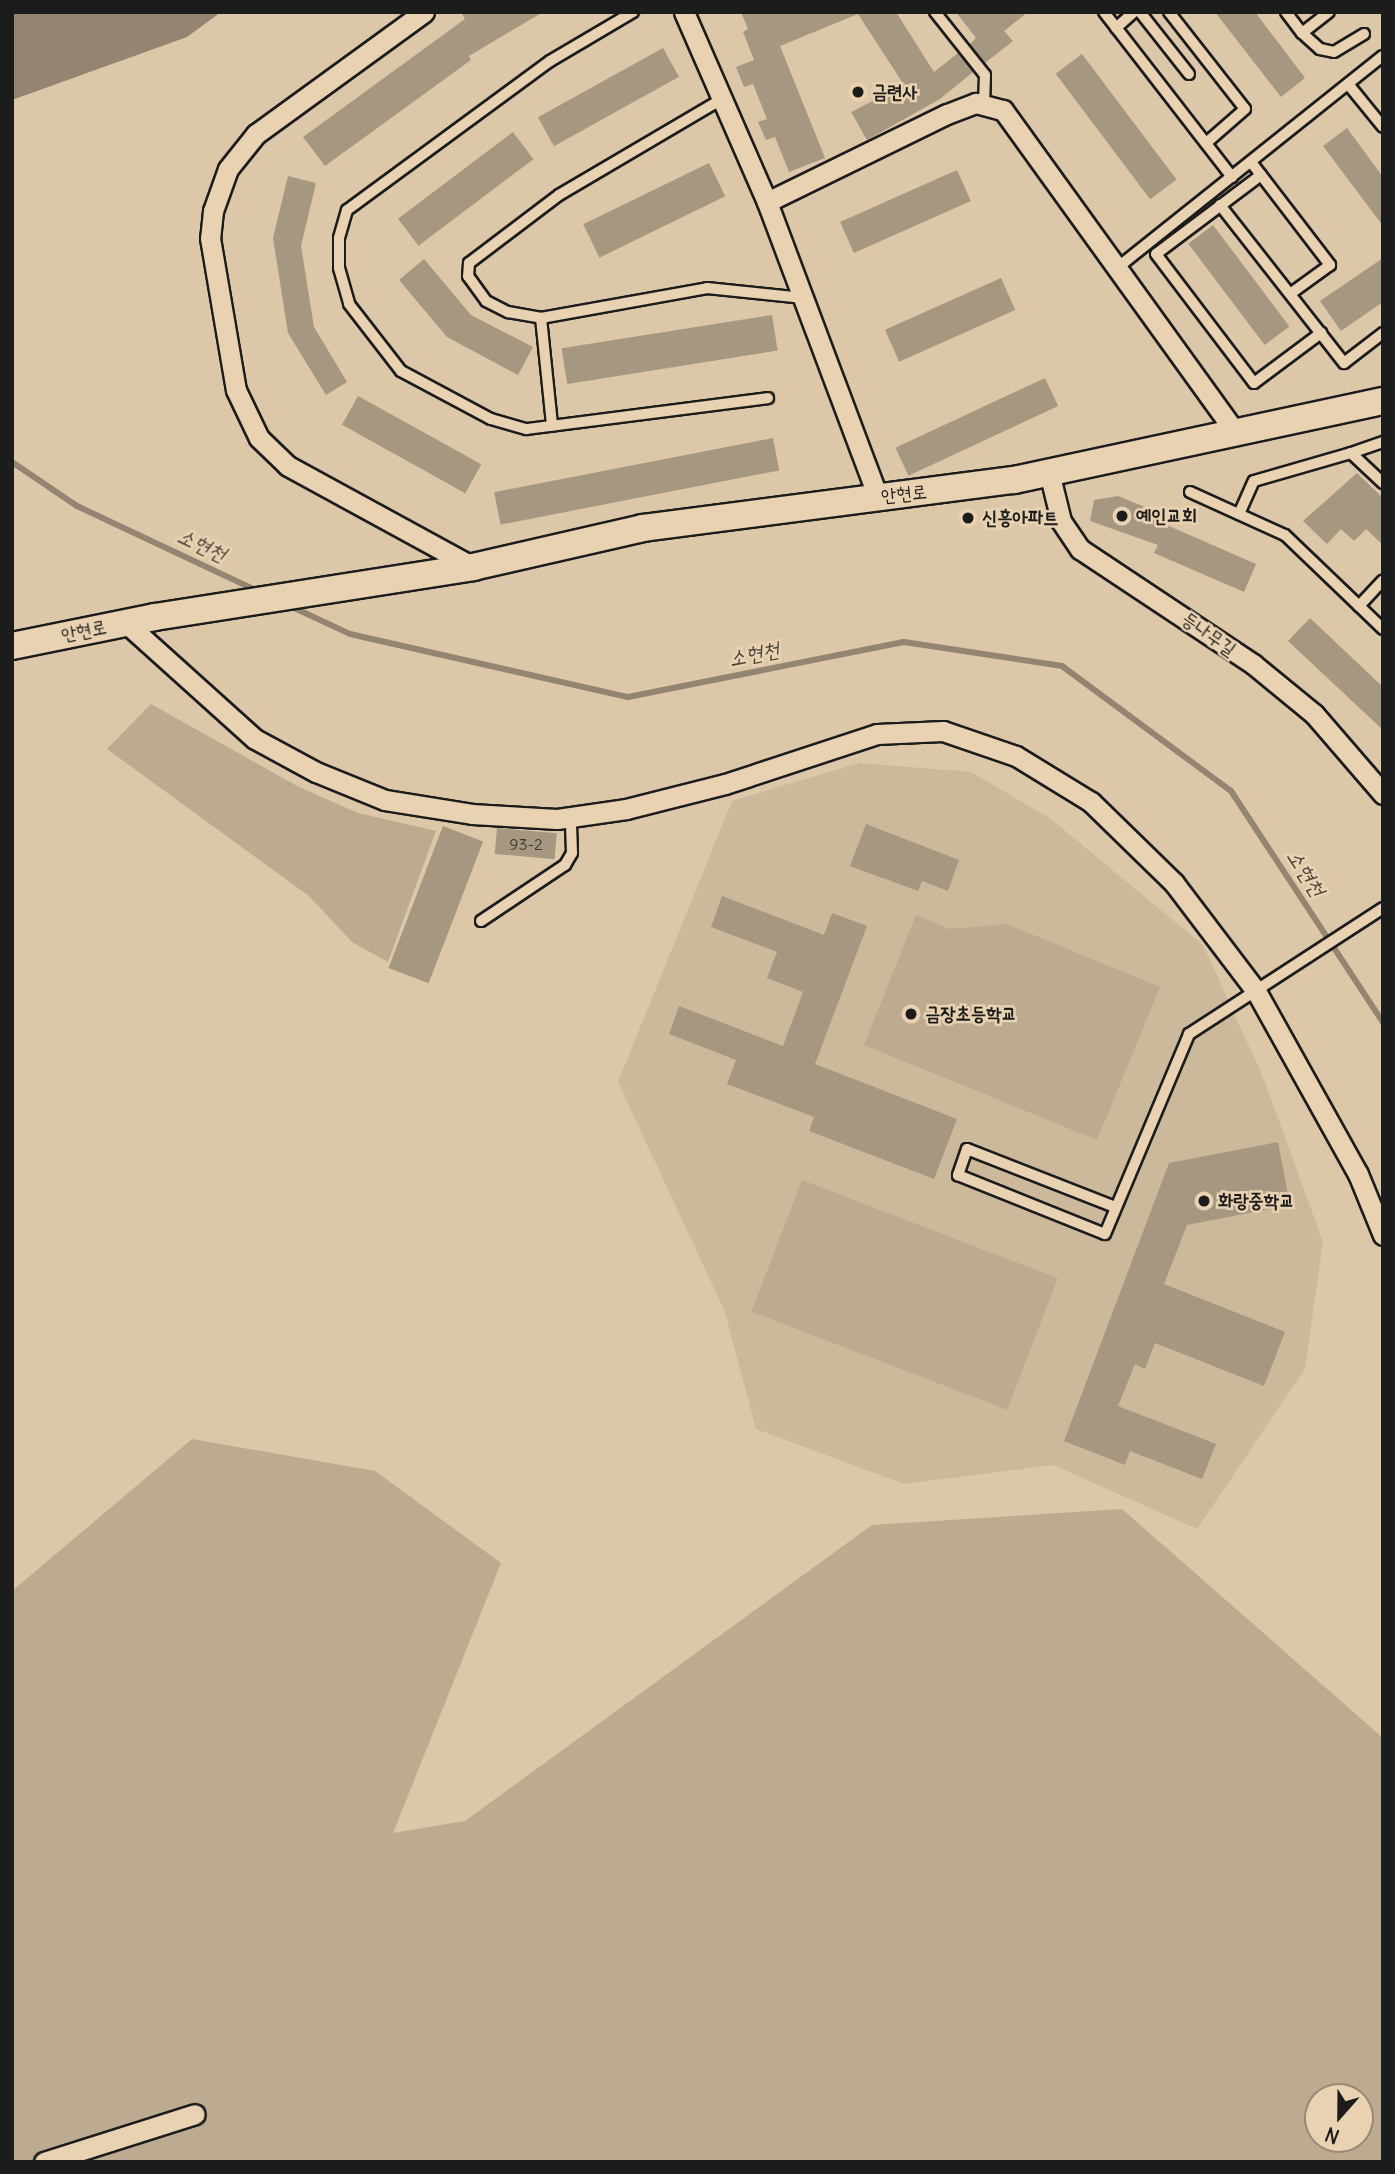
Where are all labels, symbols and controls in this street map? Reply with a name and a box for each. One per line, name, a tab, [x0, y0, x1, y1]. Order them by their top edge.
place label: 금련사	[872, 81, 918, 103]
marker: 금련사	[850, 84, 866, 100]
street label: 안현로	[880, 480, 928, 508]
place label: 예인교회	[1136, 505, 1197, 527]
place label: 신흥아파트	[982, 507, 1058, 529]
marker: 예인교회	[1114, 508, 1130, 524]
marker: 신흥아파트	[960, 510, 976, 526]
water label: 소현천	[174, 523, 230, 567]
street label: 등나무길	[1177, 607, 1241, 661]
street label: 안현로	[59, 615, 109, 647]
water label: 소현천	[727, 637, 781, 671]
house number: 93-2	[509, 834, 543, 854]
water label: 소현천	[1282, 845, 1330, 901]
place label: 금장초등학교	[925, 1003, 1017, 1025]
marker: 금장초등학교	[903, 1006, 919, 1022]
place label: 화랑중학교	[1218, 1190, 1294, 1212]
marker: 화랑중학교	[1196, 1193, 1212, 1209]
north arrow	[1304, 2083, 1374, 2153]
text: N	[1322, 2122, 1343, 2149]

